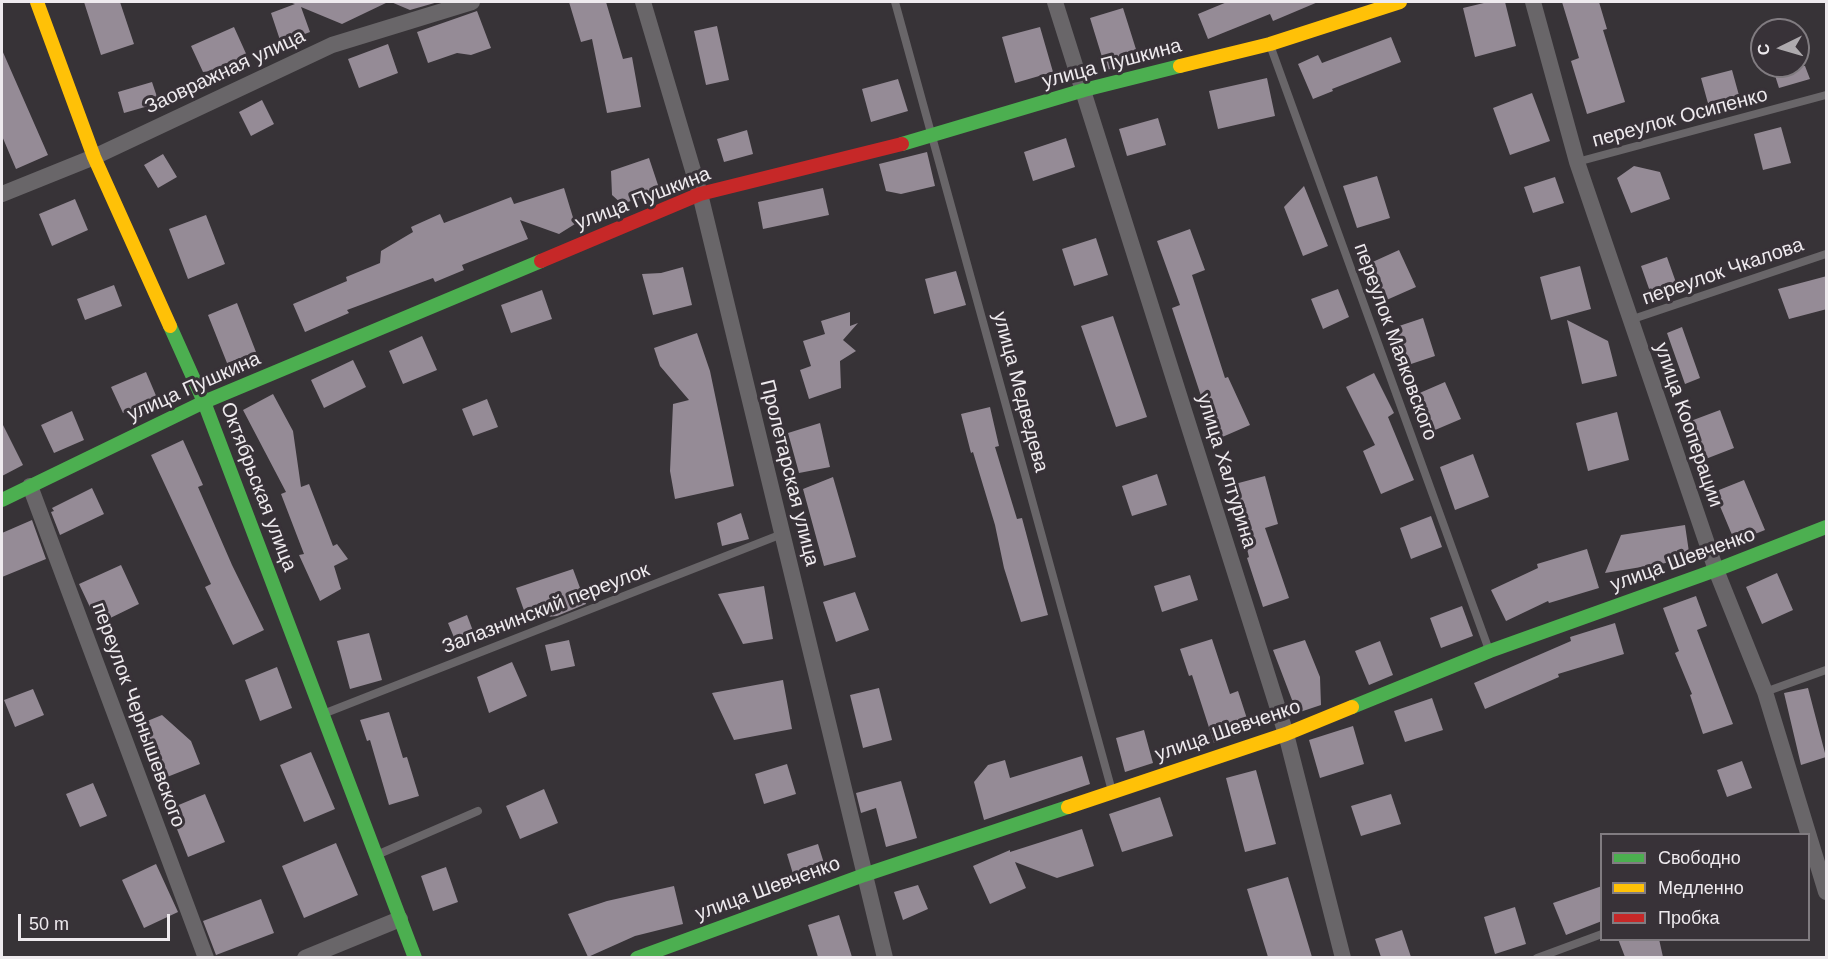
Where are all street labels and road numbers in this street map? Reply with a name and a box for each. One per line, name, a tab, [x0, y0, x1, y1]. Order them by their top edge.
street label: Заовражная улица	[141, 24, 309, 120]
street label: улица Пушкина	[1040, 34, 1184, 94]
street label: переулок Осипенко	[1590, 83, 1770, 153]
street label: улица Пушкина	[572, 162, 714, 236]
street label: переулок Чкалова	[1639, 233, 1807, 311]
street label: переулок Маяковского	[1348, 240, 1442, 444]
street label: улица Медведева	[987, 309, 1053, 475]
street label: улица Кооперации	[1649, 340, 1727, 510]
street label: улица Пушкина	[124, 347, 264, 427]
street label: Пролетарская улица	[754, 377, 824, 569]
street label: улица Халтурина	[1191, 391, 1261, 551]
street label: Октябрьская улица	[215, 399, 301, 575]
street label: улица Шевченко	[1607, 523, 1759, 597]
street label: Залазнинский переулок	[439, 558, 653, 660]
street label: переулок Чернышевского	[86, 599, 190, 831]
street label: улица Шевченко	[1152, 695, 1304, 767]
street label: улица Шевченко	[692, 852, 844, 926]

